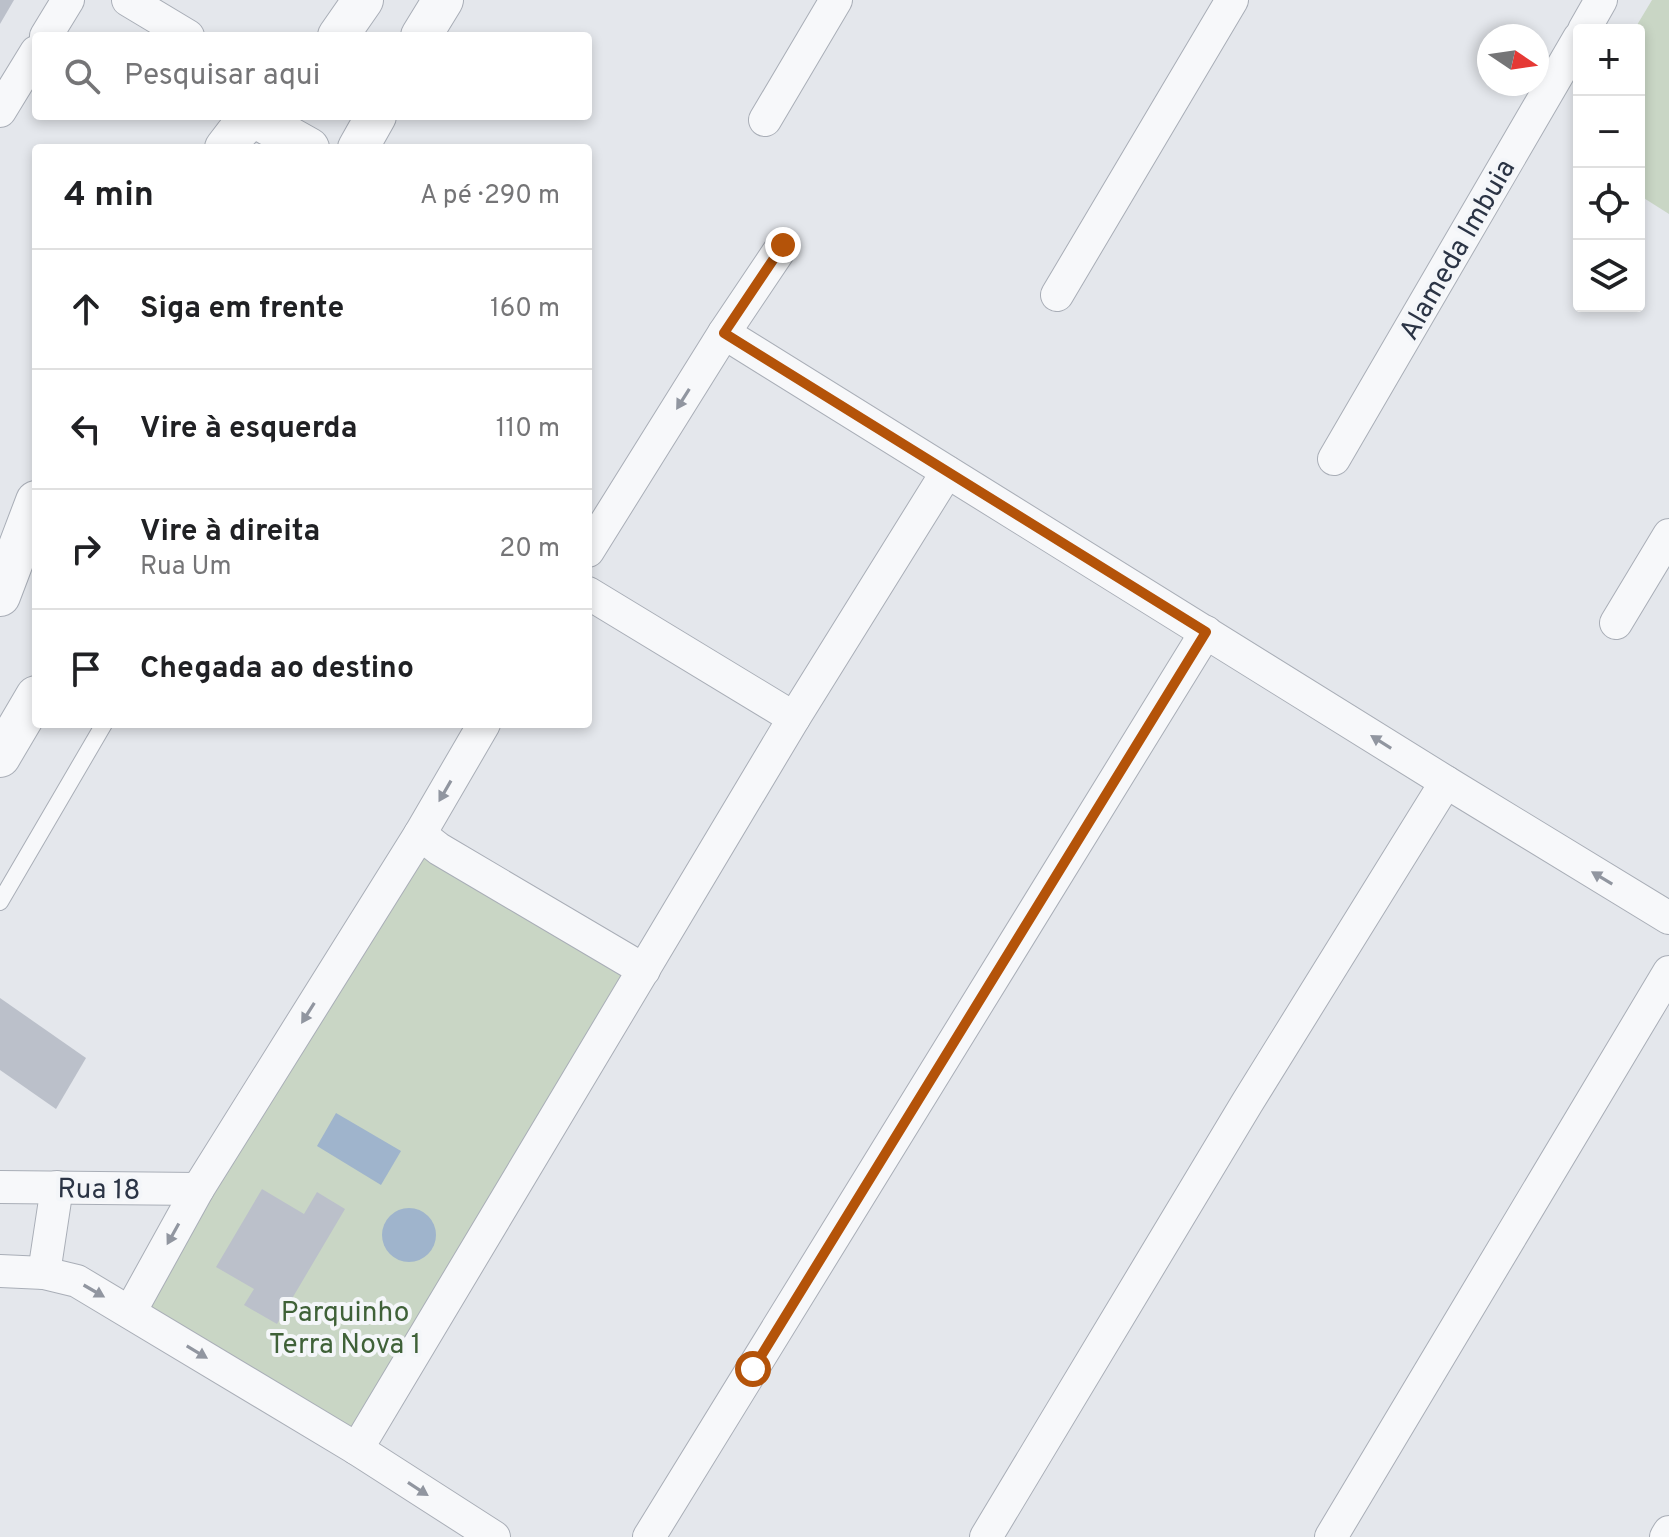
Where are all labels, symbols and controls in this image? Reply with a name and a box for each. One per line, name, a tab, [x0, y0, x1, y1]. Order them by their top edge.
north arrow	[1477, 24, 1549, 96]
map controls	[1573, 24, 1645, 312]
button: +	[1573, 24, 1645, 96]
search box	[32, 32, 592, 120]
icon: search	[60, 54, 104, 98]
text: Pesquisar aqui	[124, 58, 320, 95]
button: −	[1573, 96, 1645, 168]
street label: Alameda Imbuia	[1392, 154, 1525, 347]
button: locate	[1573, 168, 1645, 240]
text: 4 min	[64, 175, 154, 218]
text: A pé · 290 m	[420, 180, 560, 213]
route end	[765, 227, 801, 263]
button: layers	[1573, 240, 1645, 312]
icon: ahead	[64, 287, 108, 331]
text: Siga em frente	[140, 291, 344, 328]
text: 160 m	[490, 293, 560, 326]
one-way arrow	[676, 388, 690, 410]
icon: left	[64, 407, 108, 451]
text: Vire à esquerda	[140, 411, 357, 448]
text: 110 m	[496, 413, 560, 446]
text: Vire à direita	[140, 514, 320, 551]
icon: right	[64, 527, 108, 571]
text: 20 m	[499, 533, 560, 566]
text: Rua Um	[140, 551, 231, 584]
icon: arrive	[64, 647, 108, 691]
text: Chegada ao destino	[140, 651, 414, 688]
one-way arrow	[1370, 734, 1391, 749]
one-way arrow	[438, 780, 452, 802]
one-way arrow	[1591, 871, 1613, 885]
one-way arrow	[301, 1002, 316, 1023]
street label: Rua 18	[57, 1172, 141, 1210]
one-way arrow	[166, 1223, 180, 1246]
one-way arrow	[83, 1284, 105, 1298]
park label: Parquinho Terra Nova 1	[269, 1296, 421, 1364]
one-way arrow	[186, 1345, 208, 1359]
route start	[735, 1351, 771, 1387]
one-way arrow	[408, 1481, 429, 1496]

